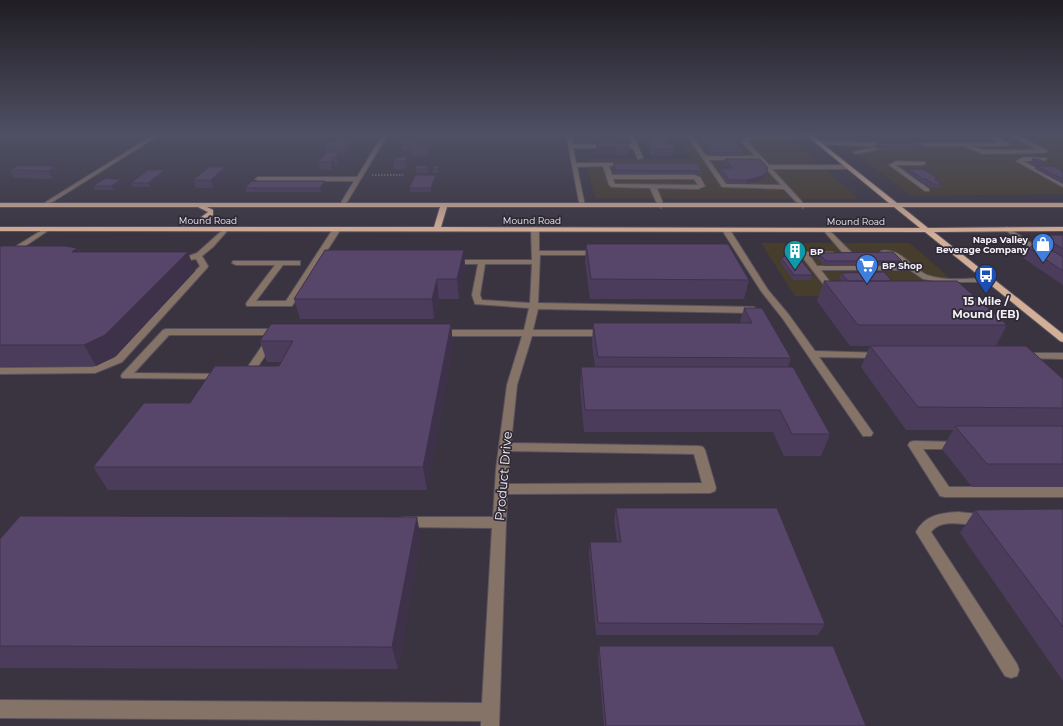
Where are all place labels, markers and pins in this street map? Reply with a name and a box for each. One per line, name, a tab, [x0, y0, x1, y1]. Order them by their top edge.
shop icon: Napa Valley Beverage Company	[1030, 231, 1056, 264]
place label: Napa Valley Beverage Company	[936, 234, 1029, 255]
building icon: BP	[782, 238, 808, 271]
place label: BP	[810, 246, 824, 257]
supermarket icon: BP Shop	[854, 252, 880, 285]
place label: BP Shop	[882, 260, 922, 271]
bus stop icon: 15 Mile / Mound (EB)	[973, 262, 999, 295]
place label: 15 Mile / Mound (EB)	[952, 294, 1020, 321]

